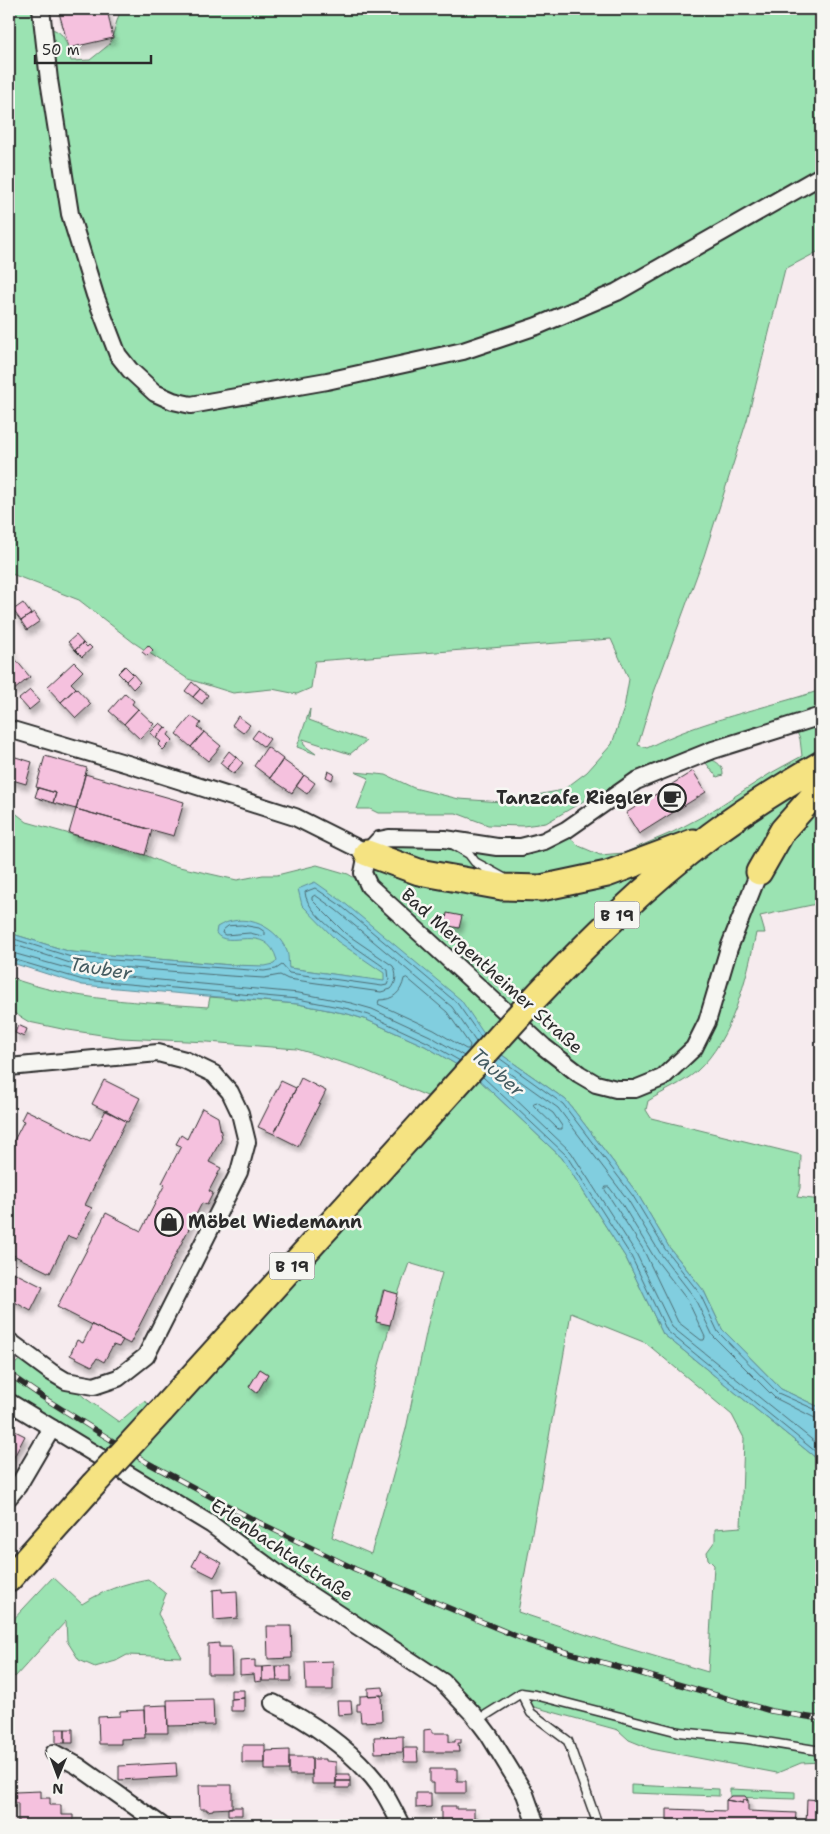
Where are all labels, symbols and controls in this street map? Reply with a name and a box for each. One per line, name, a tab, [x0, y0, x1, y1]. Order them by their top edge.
scale bar	[35, 32, 151, 64]
text: 50 m	[42, 40, 80, 60]
cafe icon: Tanzcafe Riegler	[657, 783, 687, 813]
place label: Tanzcafe Riegler	[496, 786, 653, 810]
street label: Bad Mergentheimer Straße	[396, 883, 588, 1059]
road number: B 19	[594, 902, 640, 928]
water label: Tauber	[68, 951, 135, 986]
water label: Tauber	[466, 1042, 530, 1103]
shop icon: Möbel Wiedemann	[154, 1207, 184, 1237]
place label: Möbel Wiedemann	[188, 1210, 362, 1234]
road number: B 19	[270, 1252, 314, 1280]
street label: Erlenbachtalstraße	[206, 1493, 358, 1607]
north arrow	[32, 1752, 82, 1802]
text: N	[52, 1780, 63, 1798]

